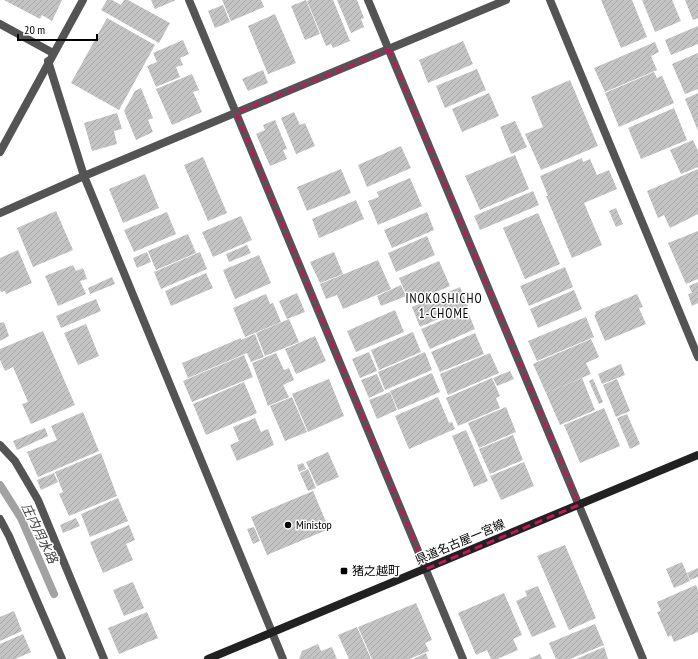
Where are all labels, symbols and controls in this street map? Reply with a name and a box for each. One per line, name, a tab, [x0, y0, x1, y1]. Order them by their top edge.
scale bar	[18, 16, 97, 42]
text: 20 m	[24, 22, 45, 37]
district label: INOKOSHICHO 1-CHOME	[405, 290, 483, 322]
water label: 庄内用水路	[18, 500, 62, 567]
street label: 県道名古屋一宮線	[413, 516, 507, 567]
place label: Ministop	[296, 517, 332, 532]
marker: Ministop	[283, 520, 293, 530]
place label: 猪之越町	[352, 563, 400, 578]
marker: 猪之越町	[339, 566, 349, 576]

